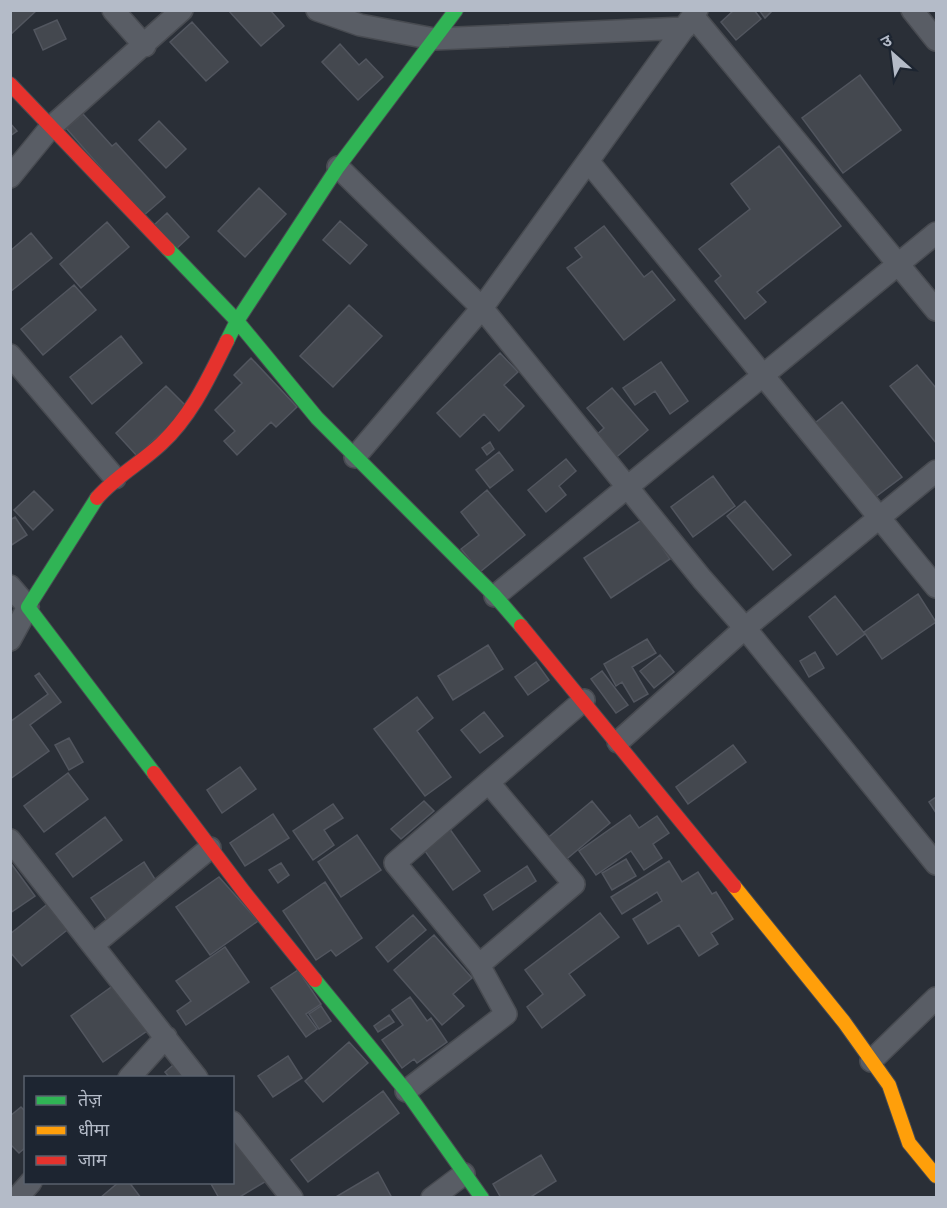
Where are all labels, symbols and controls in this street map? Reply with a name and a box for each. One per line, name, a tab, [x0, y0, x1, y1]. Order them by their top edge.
north arrow	[863, 24, 923, 84]
text: उ	[877, 29, 895, 51]
legend	[24, 1076, 234, 1184]
text: तेज़	[78, 1088, 102, 1110]
text: धीमा	[78, 1118, 109, 1140]
text: जाम	[78, 1148, 108, 1170]

